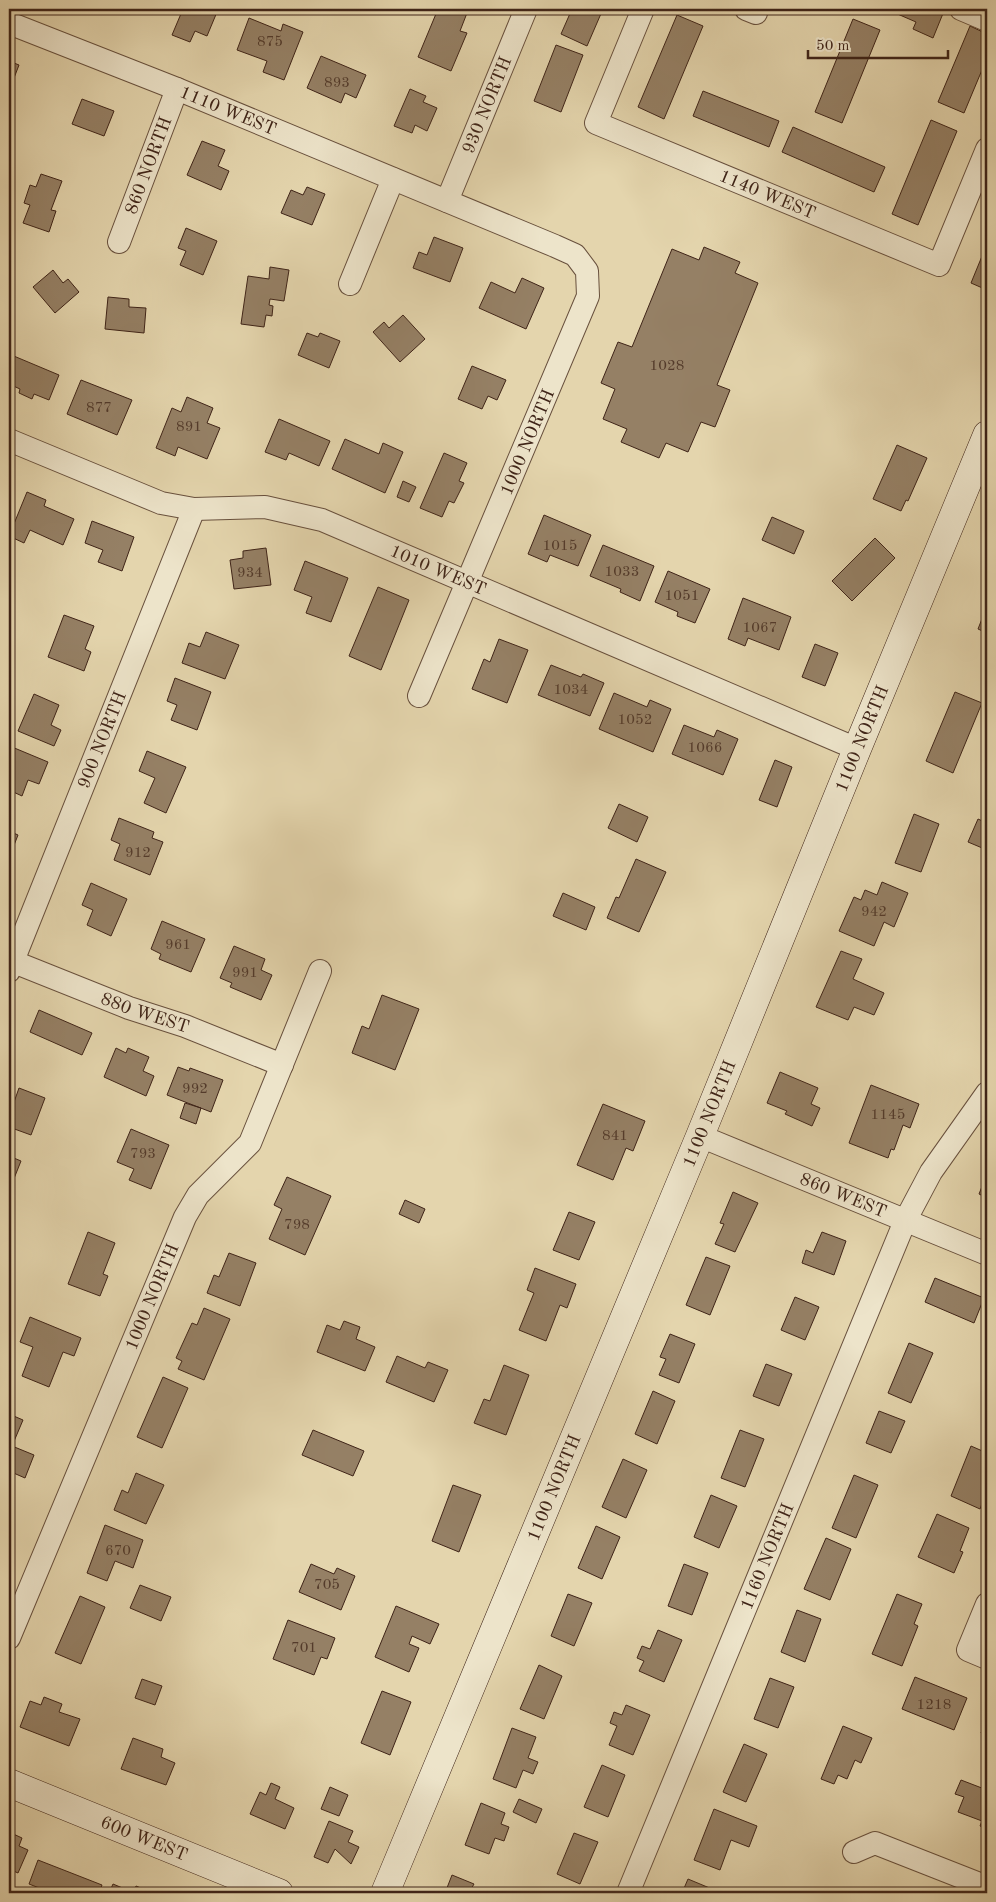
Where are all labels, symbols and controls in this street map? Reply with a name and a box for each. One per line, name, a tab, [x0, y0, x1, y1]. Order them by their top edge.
scale bar	[808, 28, 948, 60]
house number: 875	[257, 35, 283, 50]
text: 50 m	[816, 39, 850, 54]
street label: 930 NORTH	[460, 54, 515, 156]
house number: 893	[324, 76, 350, 91]
street label: 1110 WEST	[177, 83, 279, 139]
street label: 860 NORTH	[122, 114, 176, 217]
street label: 1140 WEST	[716, 167, 818, 223]
house number: 1028	[650, 359, 684, 374]
street label: 1000 NORTH	[498, 387, 558, 498]
house number: 877	[86, 401, 112, 416]
house number: 891	[176, 420, 202, 435]
house number: 1015	[543, 539, 577, 554]
street label: 1010 WEST	[387, 542, 489, 599]
house number: 1033	[605, 565, 639, 580]
house number: 934	[237, 566, 263, 581]
house number: 1051	[665, 589, 699, 604]
house number: 1067	[743, 621, 777, 636]
house number: 1034	[554, 683, 588, 698]
street label: 1100 NORTH	[833, 683, 892, 795]
street label: 900 NORTH	[75, 689, 130, 791]
house number: 1052	[618, 713, 652, 728]
house number: 1066	[688, 741, 722, 756]
house number: 912	[125, 846, 151, 861]
house number: 942	[861, 905, 887, 920]
house number: 961	[165, 938, 191, 953]
house number: 991	[232, 966, 258, 981]
street label: 880 WEST	[98, 990, 191, 1037]
street label: 1100 NORTH	[680, 1058, 740, 1170]
house number: 992	[182, 1082, 208, 1097]
house number: 1145	[871, 1108, 905, 1123]
house number: 841	[602, 1129, 628, 1144]
house number: 793	[130, 1147, 156, 1162]
street label: 860 WEST	[797, 1170, 889, 1222]
house number: 798	[284, 1218, 310, 1233]
street label: 1000 NORTH	[122, 1241, 183, 1353]
street label: 1100 NORTH	[525, 1432, 585, 1544]
street label: 1160 NORTH	[738, 1501, 798, 1613]
house number: 670	[105, 1544, 131, 1559]
house number: 705	[314, 1578, 340, 1593]
house number: 701	[291, 1641, 317, 1656]
house number: 1218	[917, 1698, 951, 1713]
street label: 600 WEST	[98, 1813, 190, 1865]

